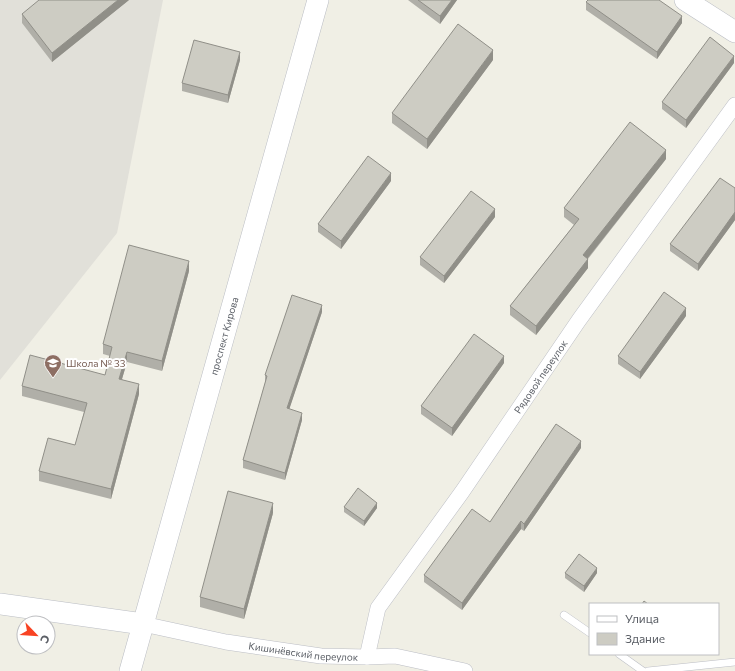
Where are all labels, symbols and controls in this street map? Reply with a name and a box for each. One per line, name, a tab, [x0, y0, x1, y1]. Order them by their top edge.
street label: проспект Кирова	[207, 296, 240, 376]
street label: Рядовой переулок	[511, 337, 570, 416]
school or university icon: Школа № 33	[43, 353, 63, 378]
place label: Школа № 33	[66, 357, 126, 369]
legend	[589, 603, 719, 655]
text: Улица	[625, 611, 659, 625]
north arrow	[16, 615, 56, 655]
text: Здание	[625, 631, 665, 645]
text: С	[38, 633, 53, 646]
street label: Кишинёвский переулок	[248, 639, 359, 663]

